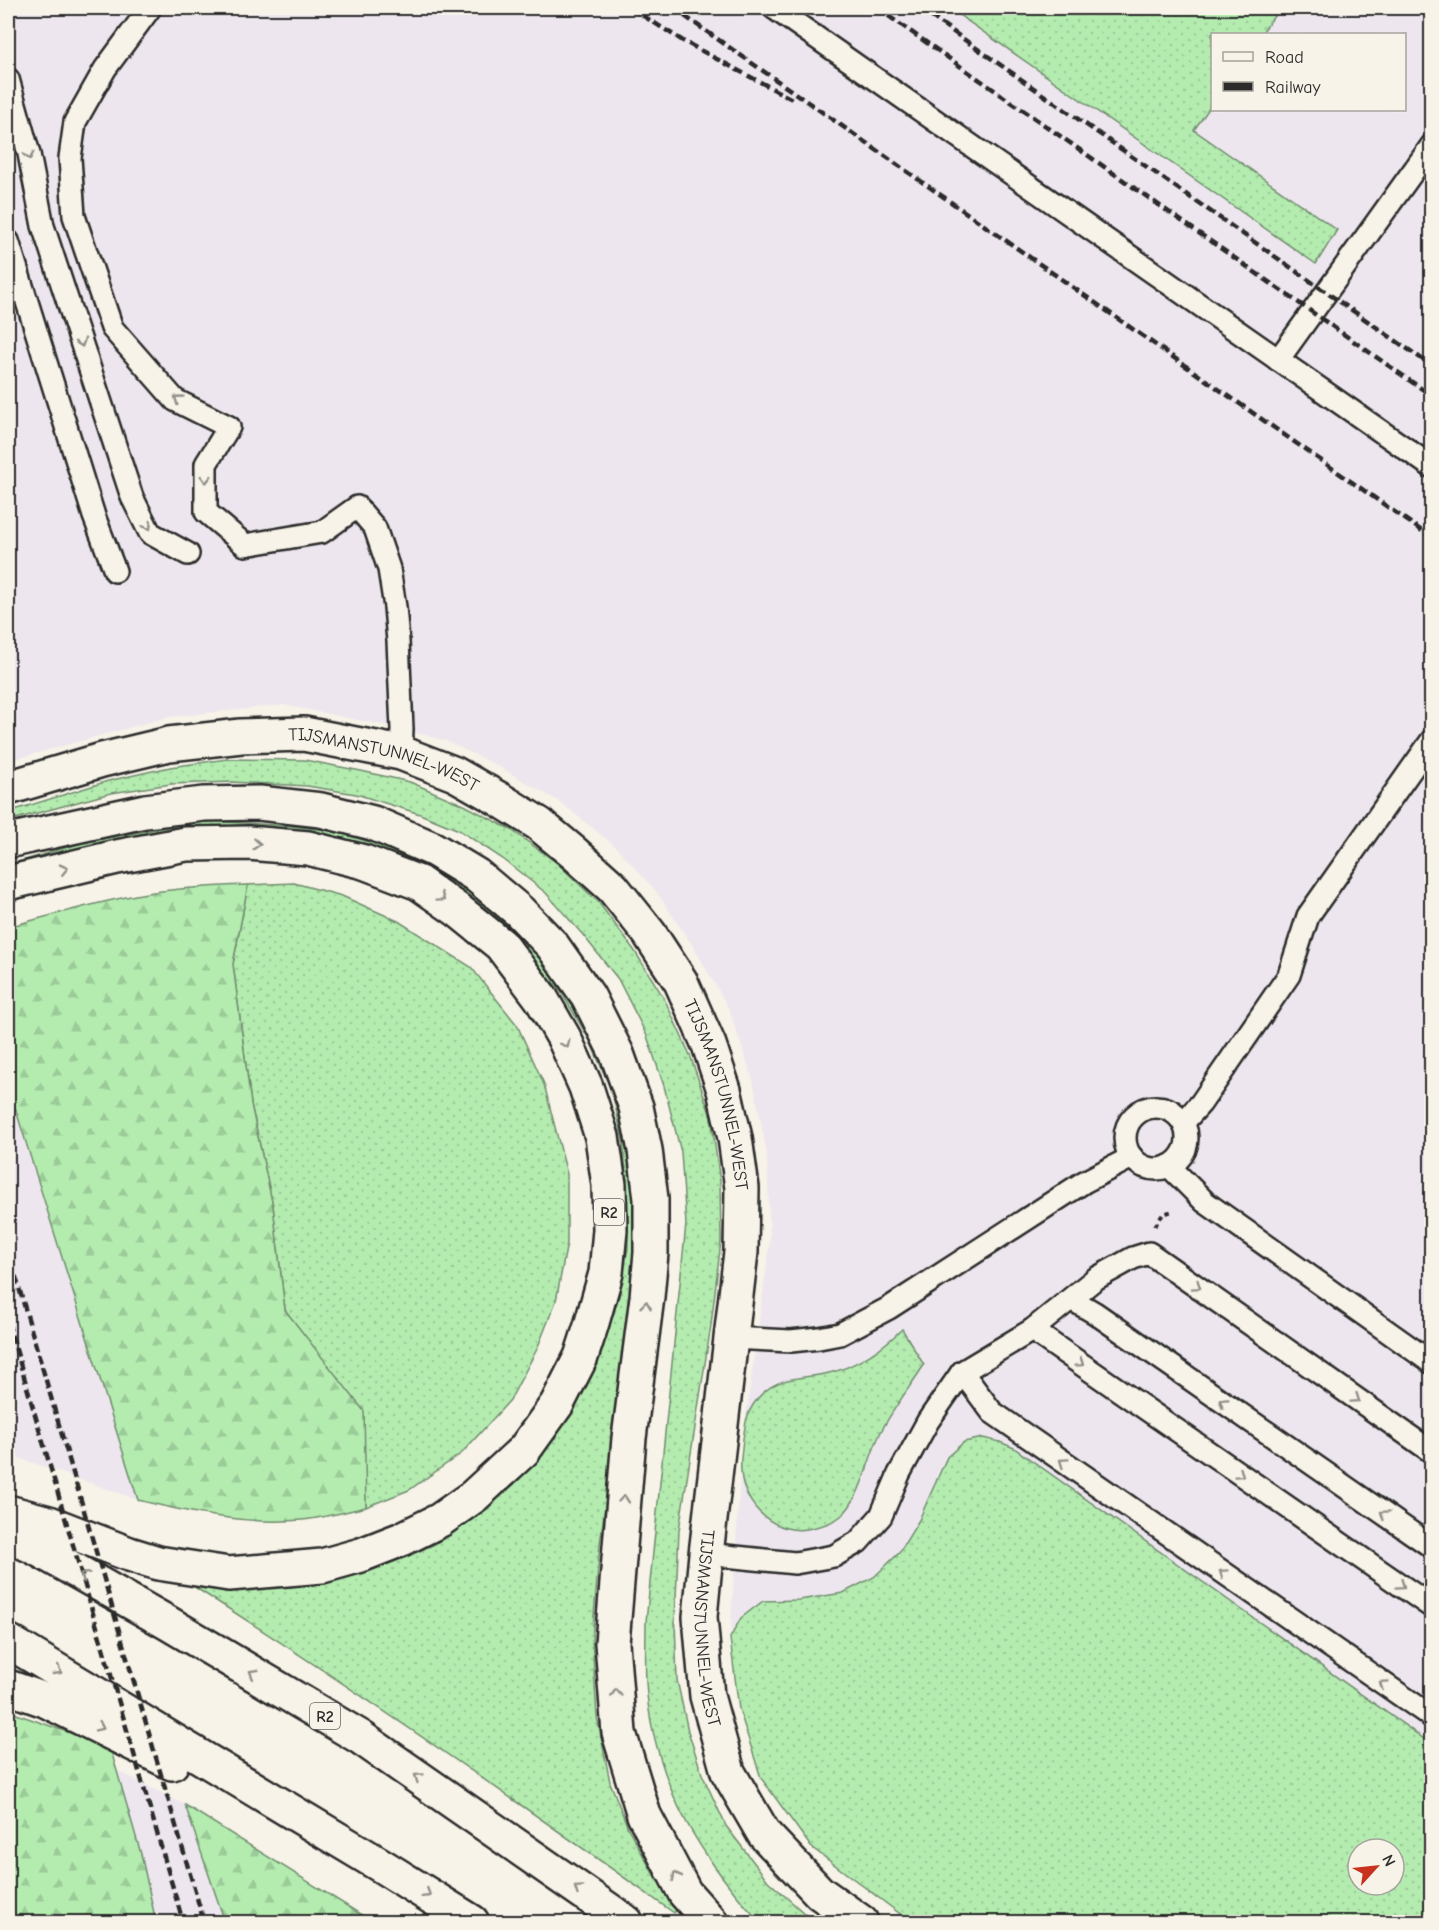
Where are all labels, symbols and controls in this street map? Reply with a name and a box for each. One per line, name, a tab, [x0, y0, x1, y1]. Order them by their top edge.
legend	[1211, 33, 1406, 111]
text: Road	[1265, 47, 1304, 68]
text: Railway	[1265, 77, 1322, 98]
one-way arrow	[22, 150, 35, 160]
one-way arrow	[74, 337, 87, 348]
one-way arrow	[173, 395, 184, 406]
one-way arrow	[200, 474, 212, 483]
one-way arrow	[140, 520, 152, 530]
street label: TIJSMANSTUNNEL-WEST	[288, 724, 483, 797]
one-way arrow	[252, 837, 261, 850]
one-way arrow	[59, 863, 69, 876]
one-way arrow	[434, 891, 445, 902]
street label: TIJSMANSTUNNEL-WEST	[679, 996, 752, 1192]
one-way arrow	[559, 1038, 571, 1049]
road number: R2	[594, 1199, 624, 1225]
one-way arrow	[1190, 1279, 1201, 1290]
one-way arrow	[640, 1300, 652, 1310]
one-way arrow	[1073, 1356, 1084, 1367]
one-way arrow	[1350, 1392, 1361, 1403]
one-way arrow	[1219, 1398, 1230, 1409]
one-way arrow	[1059, 1458, 1070, 1469]
one-way arrow	[1234, 1467, 1245, 1478]
one-way arrow	[617, 1494, 630, 1503]
one-way arrow	[1379, 1510, 1390, 1521]
street label: TIJSMANSTUNNEL-WEST	[689, 1528, 725, 1730]
one-way arrow	[1219, 1569, 1230, 1580]
one-way arrow	[80, 1572, 90, 1583]
one-way arrow	[1394, 1578, 1405, 1589]
one-way arrow	[52, 1664, 62, 1676]
one-way arrow	[249, 1669, 259, 1681]
one-way arrow	[1379, 1680, 1390, 1691]
one-way arrow	[610, 1689, 623, 1698]
road number: R2	[310, 1703, 340, 1729]
one-way arrow	[93, 1720, 104, 1732]
one-way arrow	[414, 1773, 425, 1784]
north arrow	[1346, 1837, 1406, 1897]
text: N	[1378, 1852, 1399, 1869]
one-way arrow	[672, 1872, 683, 1883]
one-way arrow	[573, 1885, 584, 1896]
one-way arrow	[421, 1887, 431, 1899]

